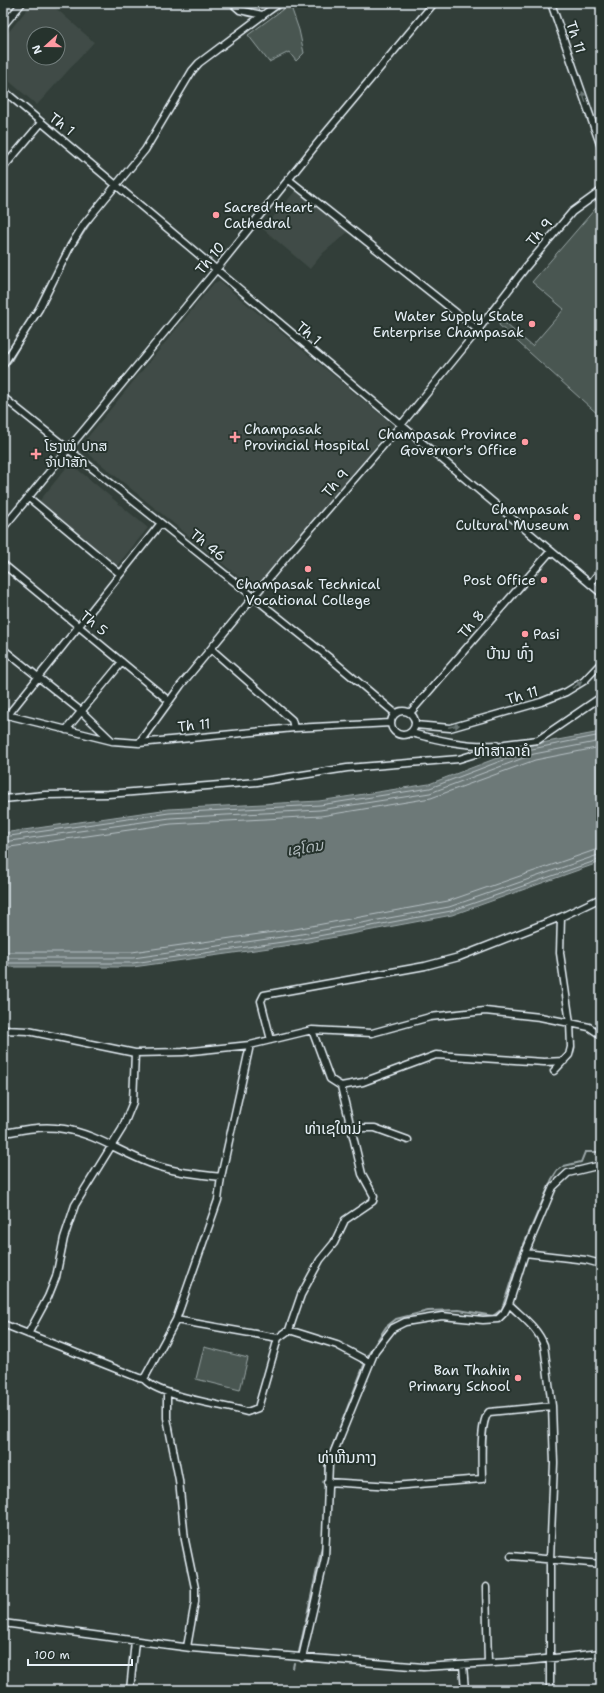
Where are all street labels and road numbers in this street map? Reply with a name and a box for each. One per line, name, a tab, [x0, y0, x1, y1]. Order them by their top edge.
street label: Th 11	[562, 19, 590, 55]
street label: Th 1	[46, 108, 78, 140]
street label: Th 9	[522, 214, 556, 250]
street label: Th 10	[191, 238, 229, 278]
street label: Th 1	[293, 317, 325, 349]
street label: Th 9	[318, 465, 352, 501]
street label: Th 46	[186, 525, 230, 565]
street label: Th 5	[77, 606, 111, 640]
street label: Th 8	[454, 606, 488, 642]
street label: Th 11	[504, 682, 540, 708]
street label: Th 11	[177, 714, 211, 736]

